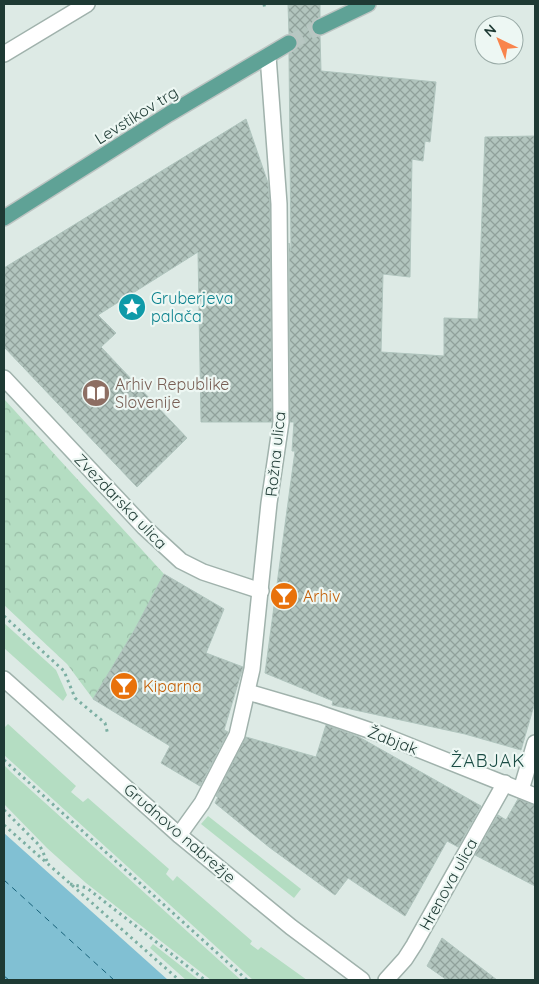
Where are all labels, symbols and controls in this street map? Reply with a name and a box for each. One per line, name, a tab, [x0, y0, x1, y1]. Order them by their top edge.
north arrow	[474, 15, 524, 65]
text: N	[480, 20, 500, 41]
street label: Levstikov trg	[91, 82, 181, 148]
place label: Gruberjeva palača	[151, 288, 234, 326]
place icon: Gruberjeva palača	[117, 292, 147, 322]
place label: Arhiv Republike Slovenije	[115, 374, 229, 412]
library icon: Arhiv Republike Slovenije	[81, 378, 111, 408]
street label: Rožna ulica	[261, 410, 289, 498]
street label: Zvezdarska ulica	[70, 449, 172, 553]
bar icon: Arhiv	[269, 581, 299, 611]
place label: Arhiv	[303, 586, 341, 606]
bar icon: Kiparna	[109, 671, 139, 701]
place label: Kiparna	[143, 676, 202, 696]
street label: Žabjak	[365, 721, 421, 759]
district label: ŽABJAK	[451, 749, 525, 772]
street label: Grudnovo nabrežje	[120, 779, 240, 887]
street label: Hrenova ulica	[415, 835, 481, 933]

